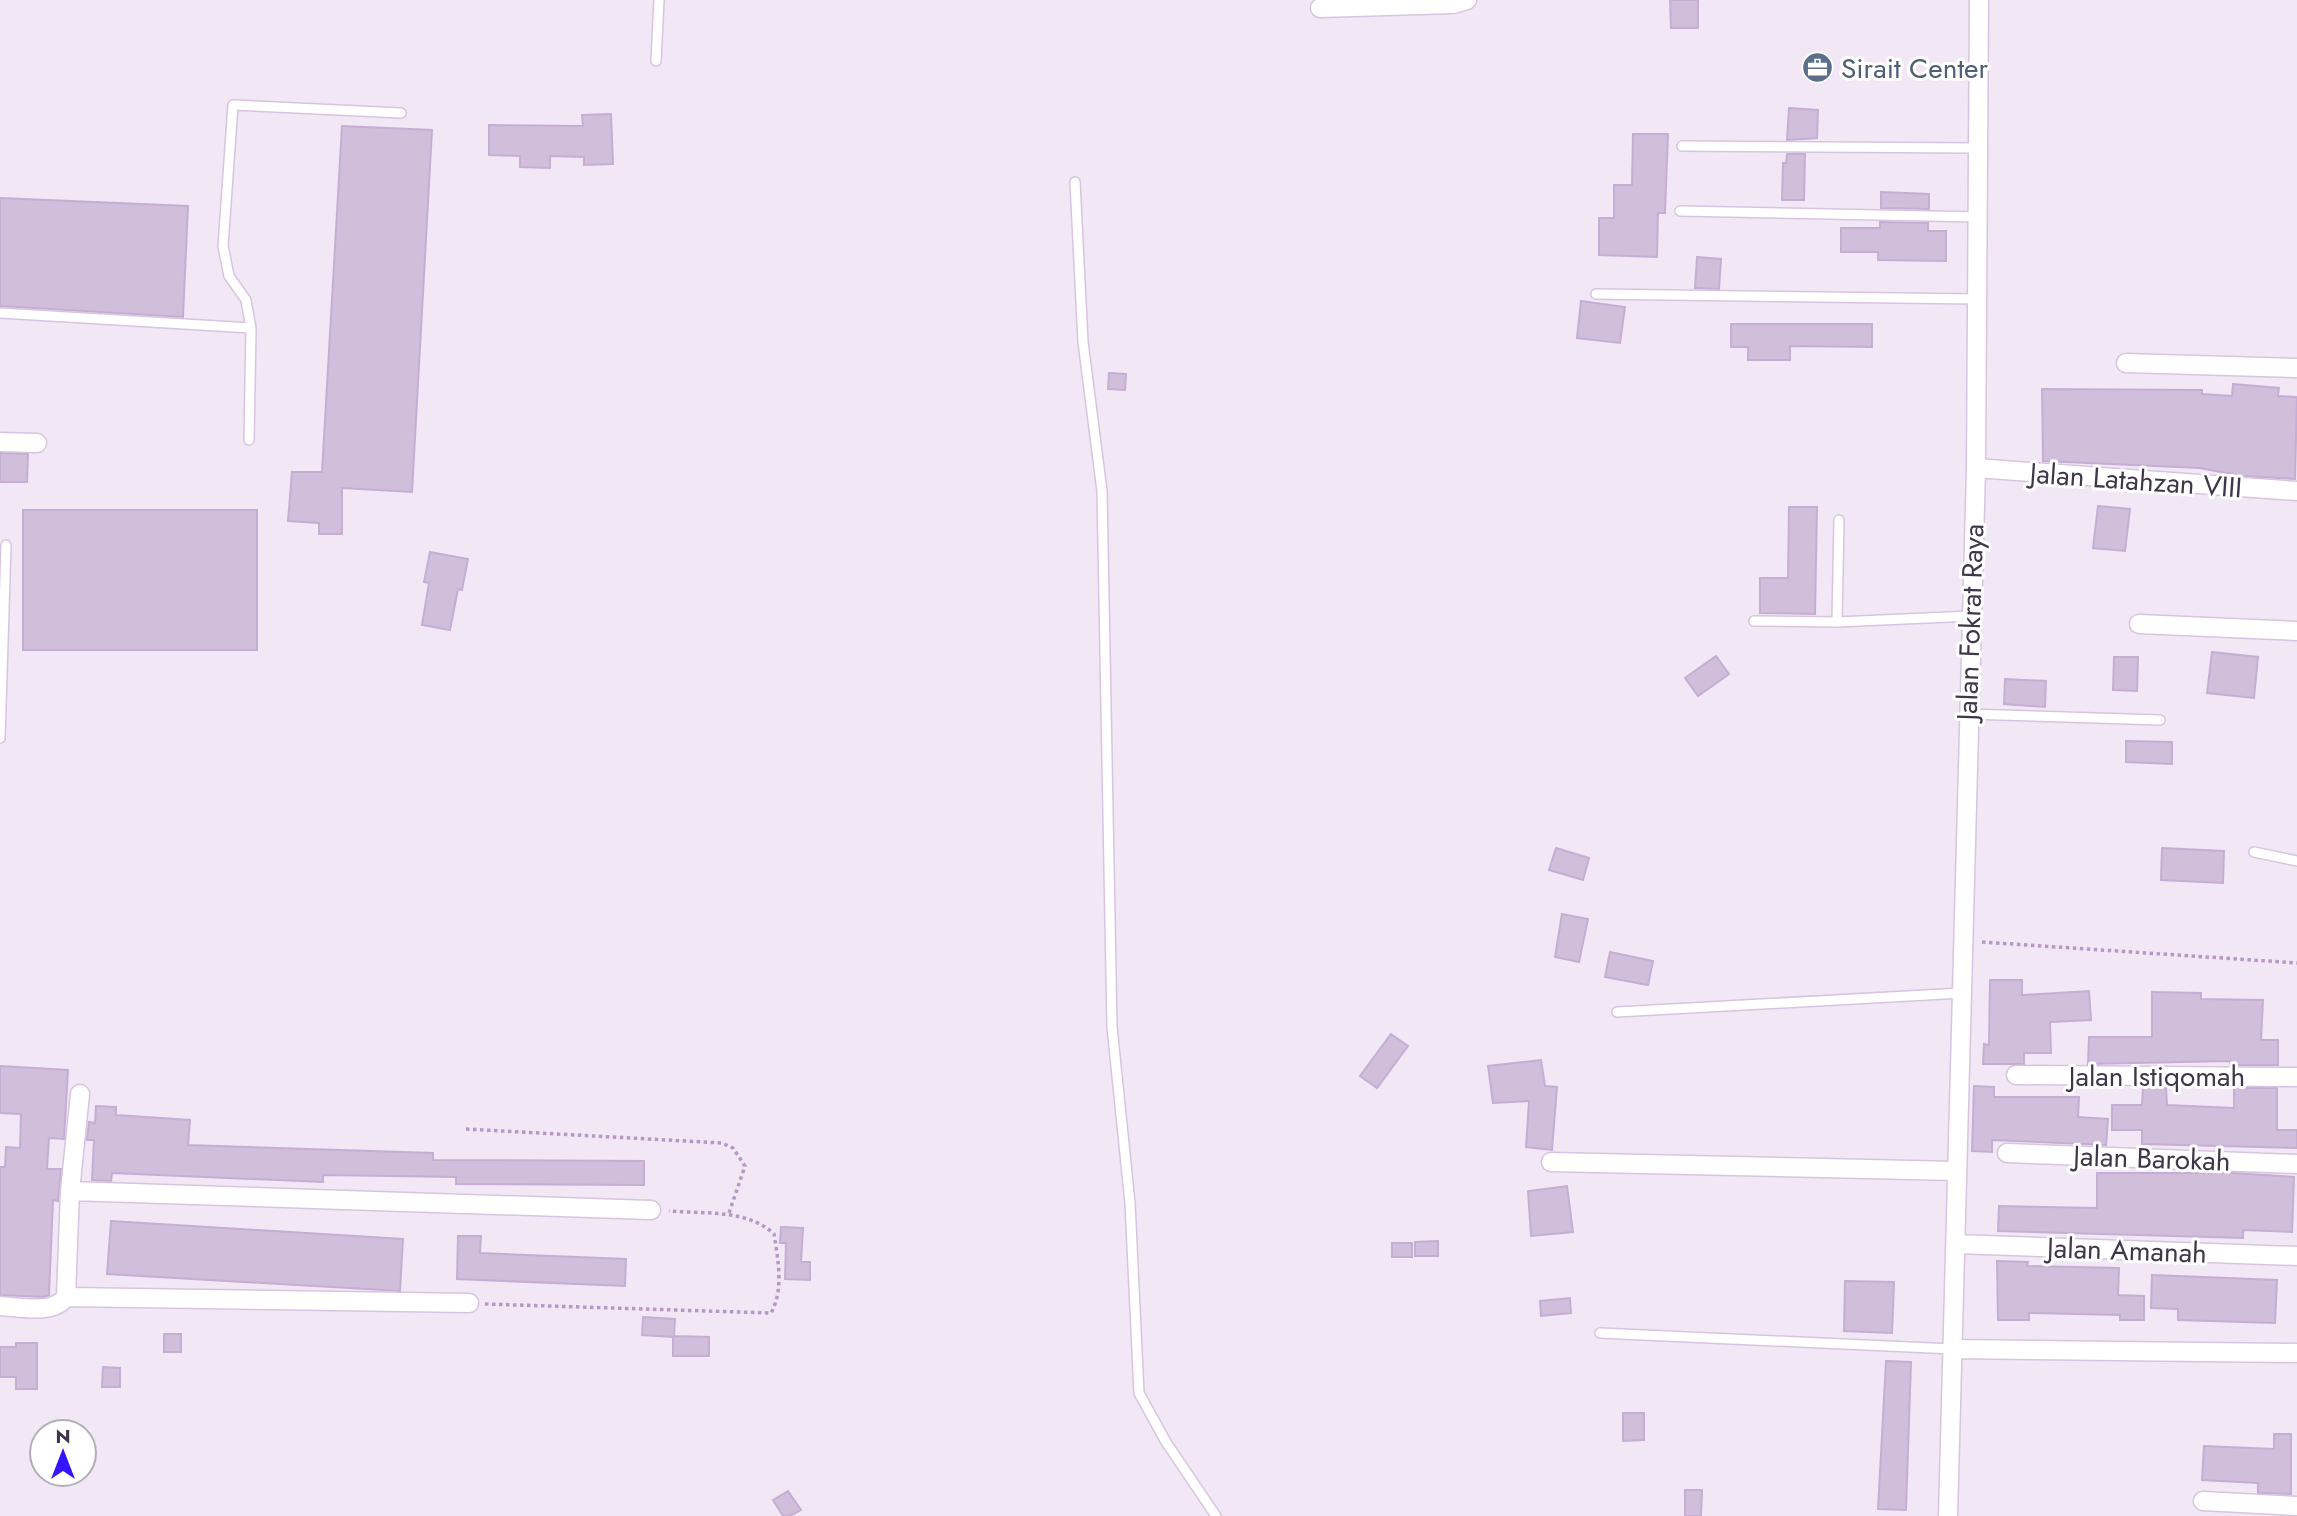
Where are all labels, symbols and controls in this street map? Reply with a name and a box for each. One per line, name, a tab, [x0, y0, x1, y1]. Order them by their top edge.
place label: Sirait Center	[1841, 48, 1989, 89]
office icon: Sirait Center	[1801, 51, 1835, 85]
street label: Jalan Latahzan VIII	[2024, 452, 2243, 508]
street label: Jalan Fokrat Raya	[1946, 523, 1994, 725]
street label: Jalan Istiqomah	[2065, 1056, 2245, 1097]
street label: Jalan Barokah	[2069, 1135, 2231, 1182]
street label: Jalan Amanah	[2042, 1227, 2208, 1274]
north arrow	[28, 1418, 98, 1488]
text: N	[55, 1423, 71, 1450]

